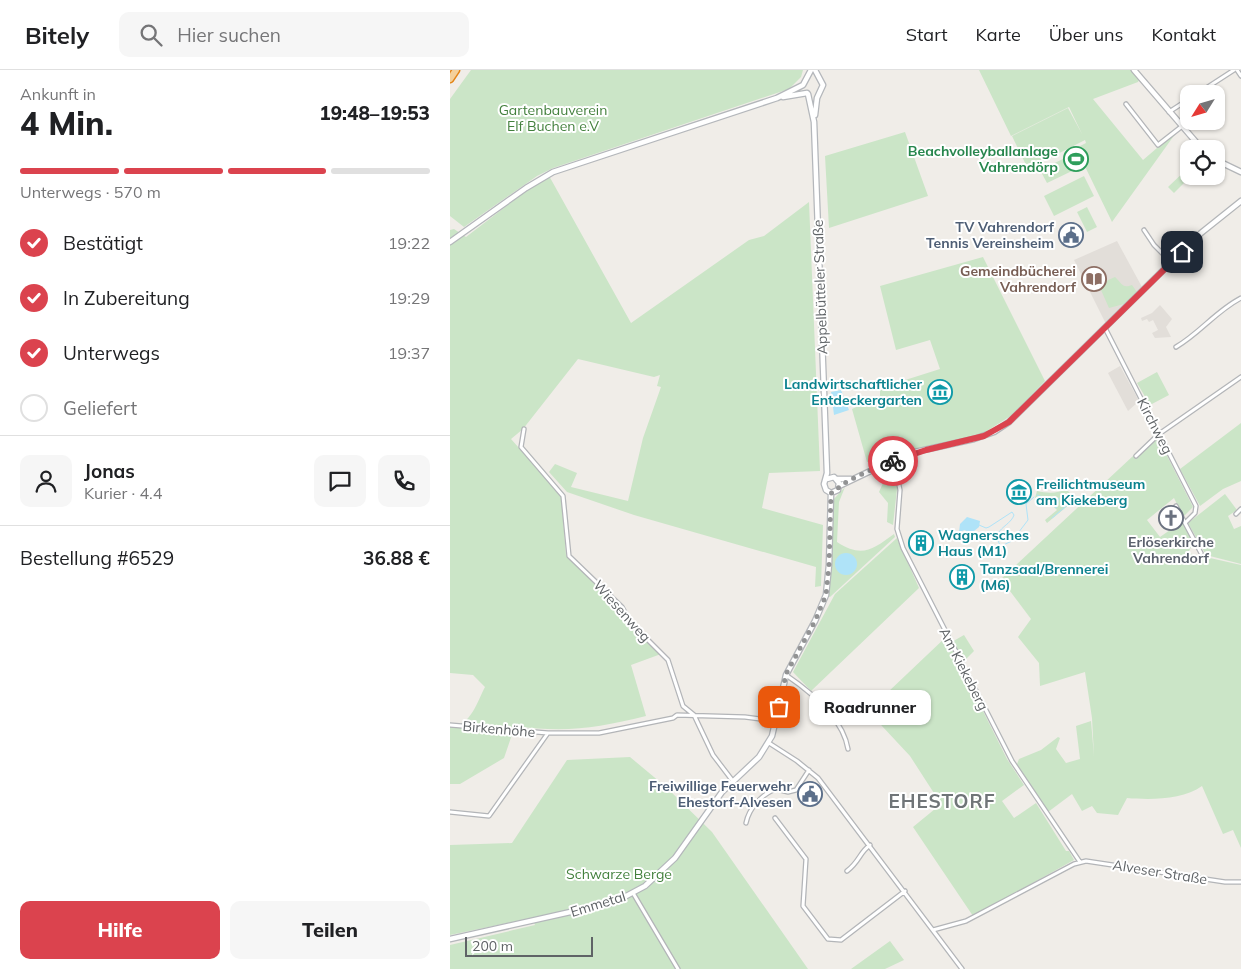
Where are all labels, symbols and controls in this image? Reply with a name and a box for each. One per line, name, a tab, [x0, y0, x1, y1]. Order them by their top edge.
search box	[119, 12, 469, 57]
text: Bitely	[25, 20, 89, 50]
icon: search	[137, 21, 165, 49]
text: Hier suchen	[177, 23, 281, 47]
text: Start	[906, 23, 947, 46]
text: Karte	[975, 23, 1021, 46]
text: Über uns	[1049, 23, 1124, 46]
text: Kontakt	[1152, 23, 1216, 46]
text: Ankunft in	[20, 84, 96, 104]
north arrow	[1180, 85, 1225, 130]
map controls	[1180, 85, 1225, 185]
text: 19:48–19:53	[319, 101, 430, 125]
park label: Gartenbauverein Elf Buchen e.V	[499, 101, 607, 135]
text: 4 Min.	[20, 103, 113, 143]
button: locate	[1180, 140, 1225, 185]
place label: Beachvolleyballanlage Vahrendörp	[908, 142, 1058, 176]
sports icon: Beachvolleyballanlage Vahrendörp	[1063, 146, 1089, 172]
text: Unterwegs · 570 m	[20, 182, 161, 202]
place label: TV Vahrendorf Tennis Vereinsheim	[926, 218, 1055, 252]
street label: Appelbütteler Straße	[809, 219, 831, 355]
public building icon: TV Vahrendorf Tennis Vereinsheim	[1058, 222, 1084, 248]
icon: check	[20, 229, 48, 257]
text: Bestätigt	[63, 231, 143, 255]
pin	[1161, 231, 1203, 273]
text: 19:22	[388, 233, 430, 253]
icon: home	[1168, 238, 1196, 266]
place label: Gemeindbücherei Vahrendorf	[960, 262, 1077, 296]
library icon: Gemeindbücherei Vahrendorf	[1081, 266, 1107, 292]
icon: check	[20, 284, 48, 312]
text: In Zubereitung	[63, 286, 190, 310]
text: 19:29	[388, 288, 430, 308]
icon: check	[20, 339, 48, 367]
text: Unterwegs	[63, 341, 160, 365]
text: 19:37	[388, 343, 430, 363]
place label: Landwirtschaftlicher Entdeckergarten	[784, 375, 922, 409]
museum icon: Landwirtschaftlicher Entdeckergarten	[927, 379, 953, 405]
street label: Kirchweg	[1133, 395, 1177, 457]
text: Geliefert	[63, 396, 137, 420]
courier	[868, 436, 918, 486]
icon: bike	[879, 447, 907, 475]
button: person	[20, 455, 72, 507]
button: chat	[314, 455, 366, 507]
button: phone	[378, 455, 430, 507]
text: Jonas	[84, 459, 135, 483]
place label: Freilichtmuseum am Kiekeberg	[1036, 475, 1145, 509]
museum icon: Freilichtmuseum am Kiekeberg	[1006, 479, 1032, 505]
text: Kurier · 4.4	[84, 483, 162, 503]
church icon: Erlöserkirche Vahrendorf	[1158, 505, 1184, 531]
place label: Wagnersches Haus (M1)	[938, 526, 1029, 560]
building icon: Wagnersches Haus (M1)	[908, 530, 934, 556]
place label: Erlöserkirche Vahrendorf	[1128, 533, 1214, 567]
text: Bestellung #6529	[20, 546, 174, 570]
text: 36.88 €	[363, 546, 430, 570]
place label: Tanzsaal/Brennerei (M6)	[980, 560, 1108, 594]
building icon: Tanzsaal/Brennerei (M6)	[949, 564, 975, 590]
street label: Wiesenweg	[589, 576, 655, 646]
street label: Am Kiekeberg	[936, 625, 992, 713]
pin	[758, 686, 800, 728]
callout: Roadrunner	[809, 690, 932, 724]
icon: bag	[765, 693, 793, 721]
text: Roadrunner	[824, 697, 916, 717]
street label: Birkenhöhe	[462, 717, 536, 741]
place label: Freiwillige Feuerwehr Ehestorf-Alvesen	[649, 777, 792, 811]
public building icon: Freiwillige Feuerwehr Ehestorf-Alvesen	[797, 781, 823, 807]
district label: EHESTORF	[888, 789, 996, 813]
street label: Alveser Straße	[1111, 856, 1209, 888]
park label: Schwarze Berge	[566, 865, 672, 883]
street label: Emmetal	[568, 887, 628, 921]
button: Hilfe	[20, 901, 220, 959]
button: Teilen	[230, 901, 430, 959]
scale bar	[465, 934, 592, 957]
text: 200 m	[472, 937, 513, 955]

